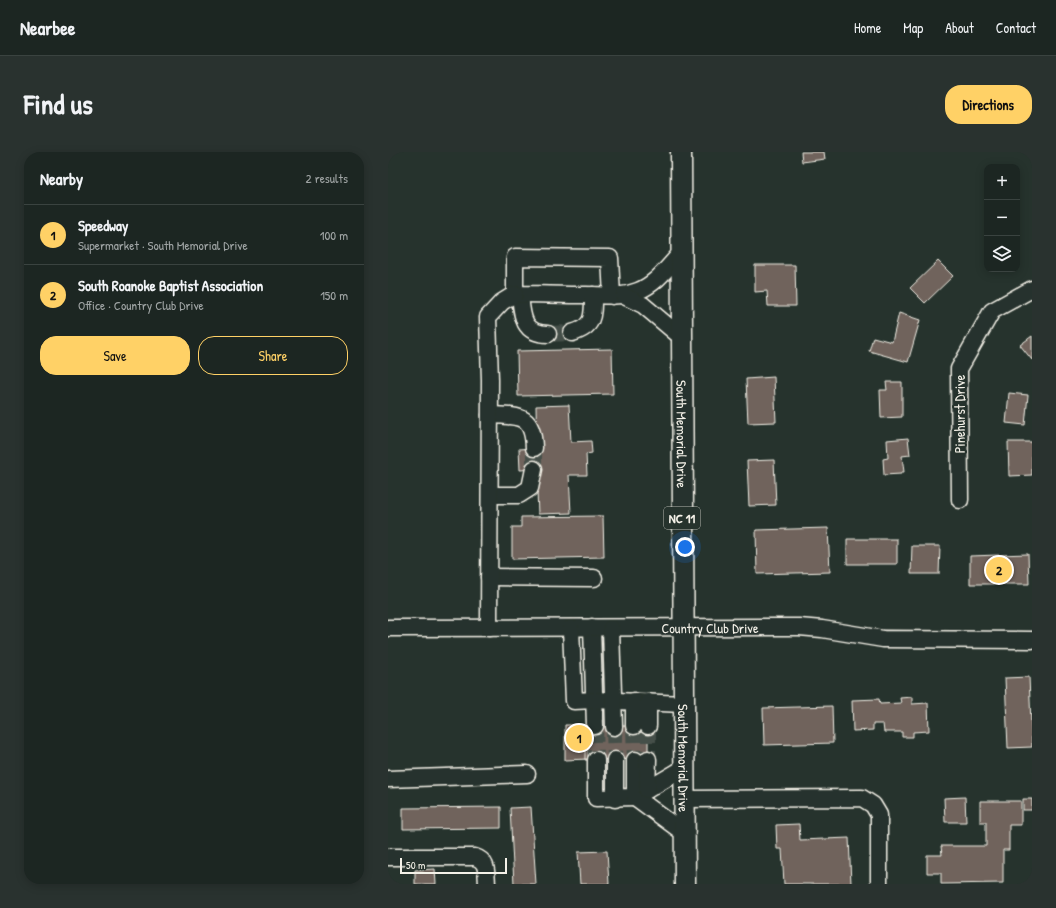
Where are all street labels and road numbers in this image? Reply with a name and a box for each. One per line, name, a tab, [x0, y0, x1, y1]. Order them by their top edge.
street label: Pinehurst Drive	[950, 374, 969, 453]
street label: South Memorial Drive	[673, 380, 692, 489]
road number: NC 11	[664, 507, 700, 529]
street label: Country Club Drive	[661, 618, 759, 638]
street label: South Memorial Drive	[675, 704, 694, 813]

